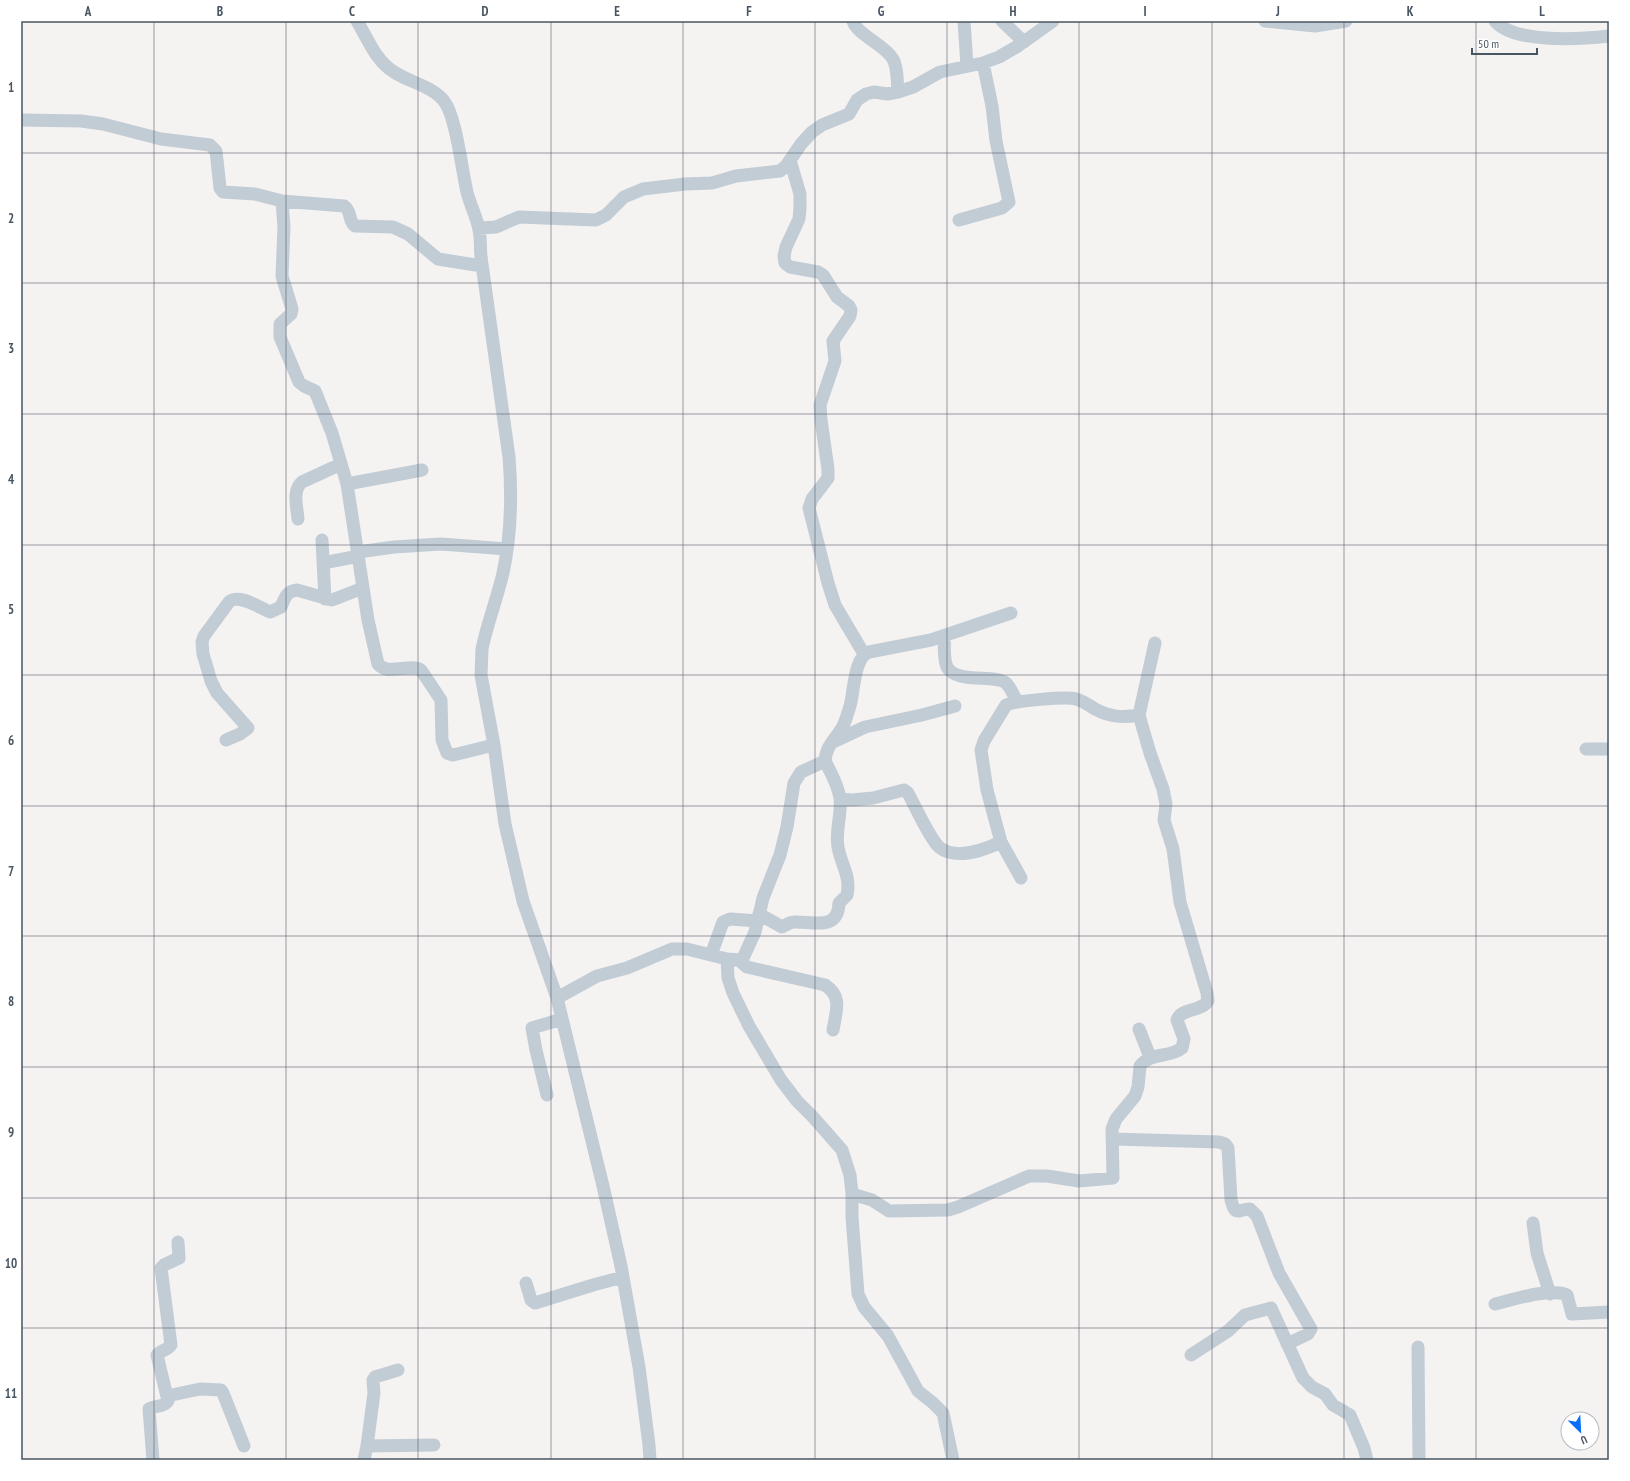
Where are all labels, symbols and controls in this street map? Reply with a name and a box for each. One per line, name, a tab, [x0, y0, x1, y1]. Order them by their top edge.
text: A	[84, 3, 92, 20]
text: B	[217, 3, 223, 20]
text: C	[349, 3, 355, 20]
text: D	[482, 3, 489, 20]
text: E	[614, 3, 620, 20]
text: F	[746, 3, 752, 20]
text: G	[878, 3, 885, 20]
text: H	[1010, 3, 1017, 20]
text: I	[1143, 3, 1147, 20]
text: J	[1275, 3, 1280, 20]
text: K	[1407, 3, 1414, 20]
text: L	[1539, 3, 1545, 20]
scale bar	[1472, 30, 1537, 56]
text: 50 m	[1478, 36, 1499, 51]
text: 1	[8, 79, 14, 96]
text: 2	[8, 210, 14, 227]
text: 3	[8, 340, 14, 357]
text: 4	[8, 471, 15, 488]
text: 5	[8, 601, 14, 618]
text: 6	[8, 732, 14, 749]
text: 7	[8, 863, 14, 880]
text: 8	[8, 993, 14, 1010]
text: 9	[8, 1124, 14, 1141]
text: 10	[5, 1255, 17, 1272]
text: 11	[5, 1385, 17, 1402]
north arrow	[1560, 1411, 1600, 1451]
text: U	[1578, 1433, 1590, 1448]

